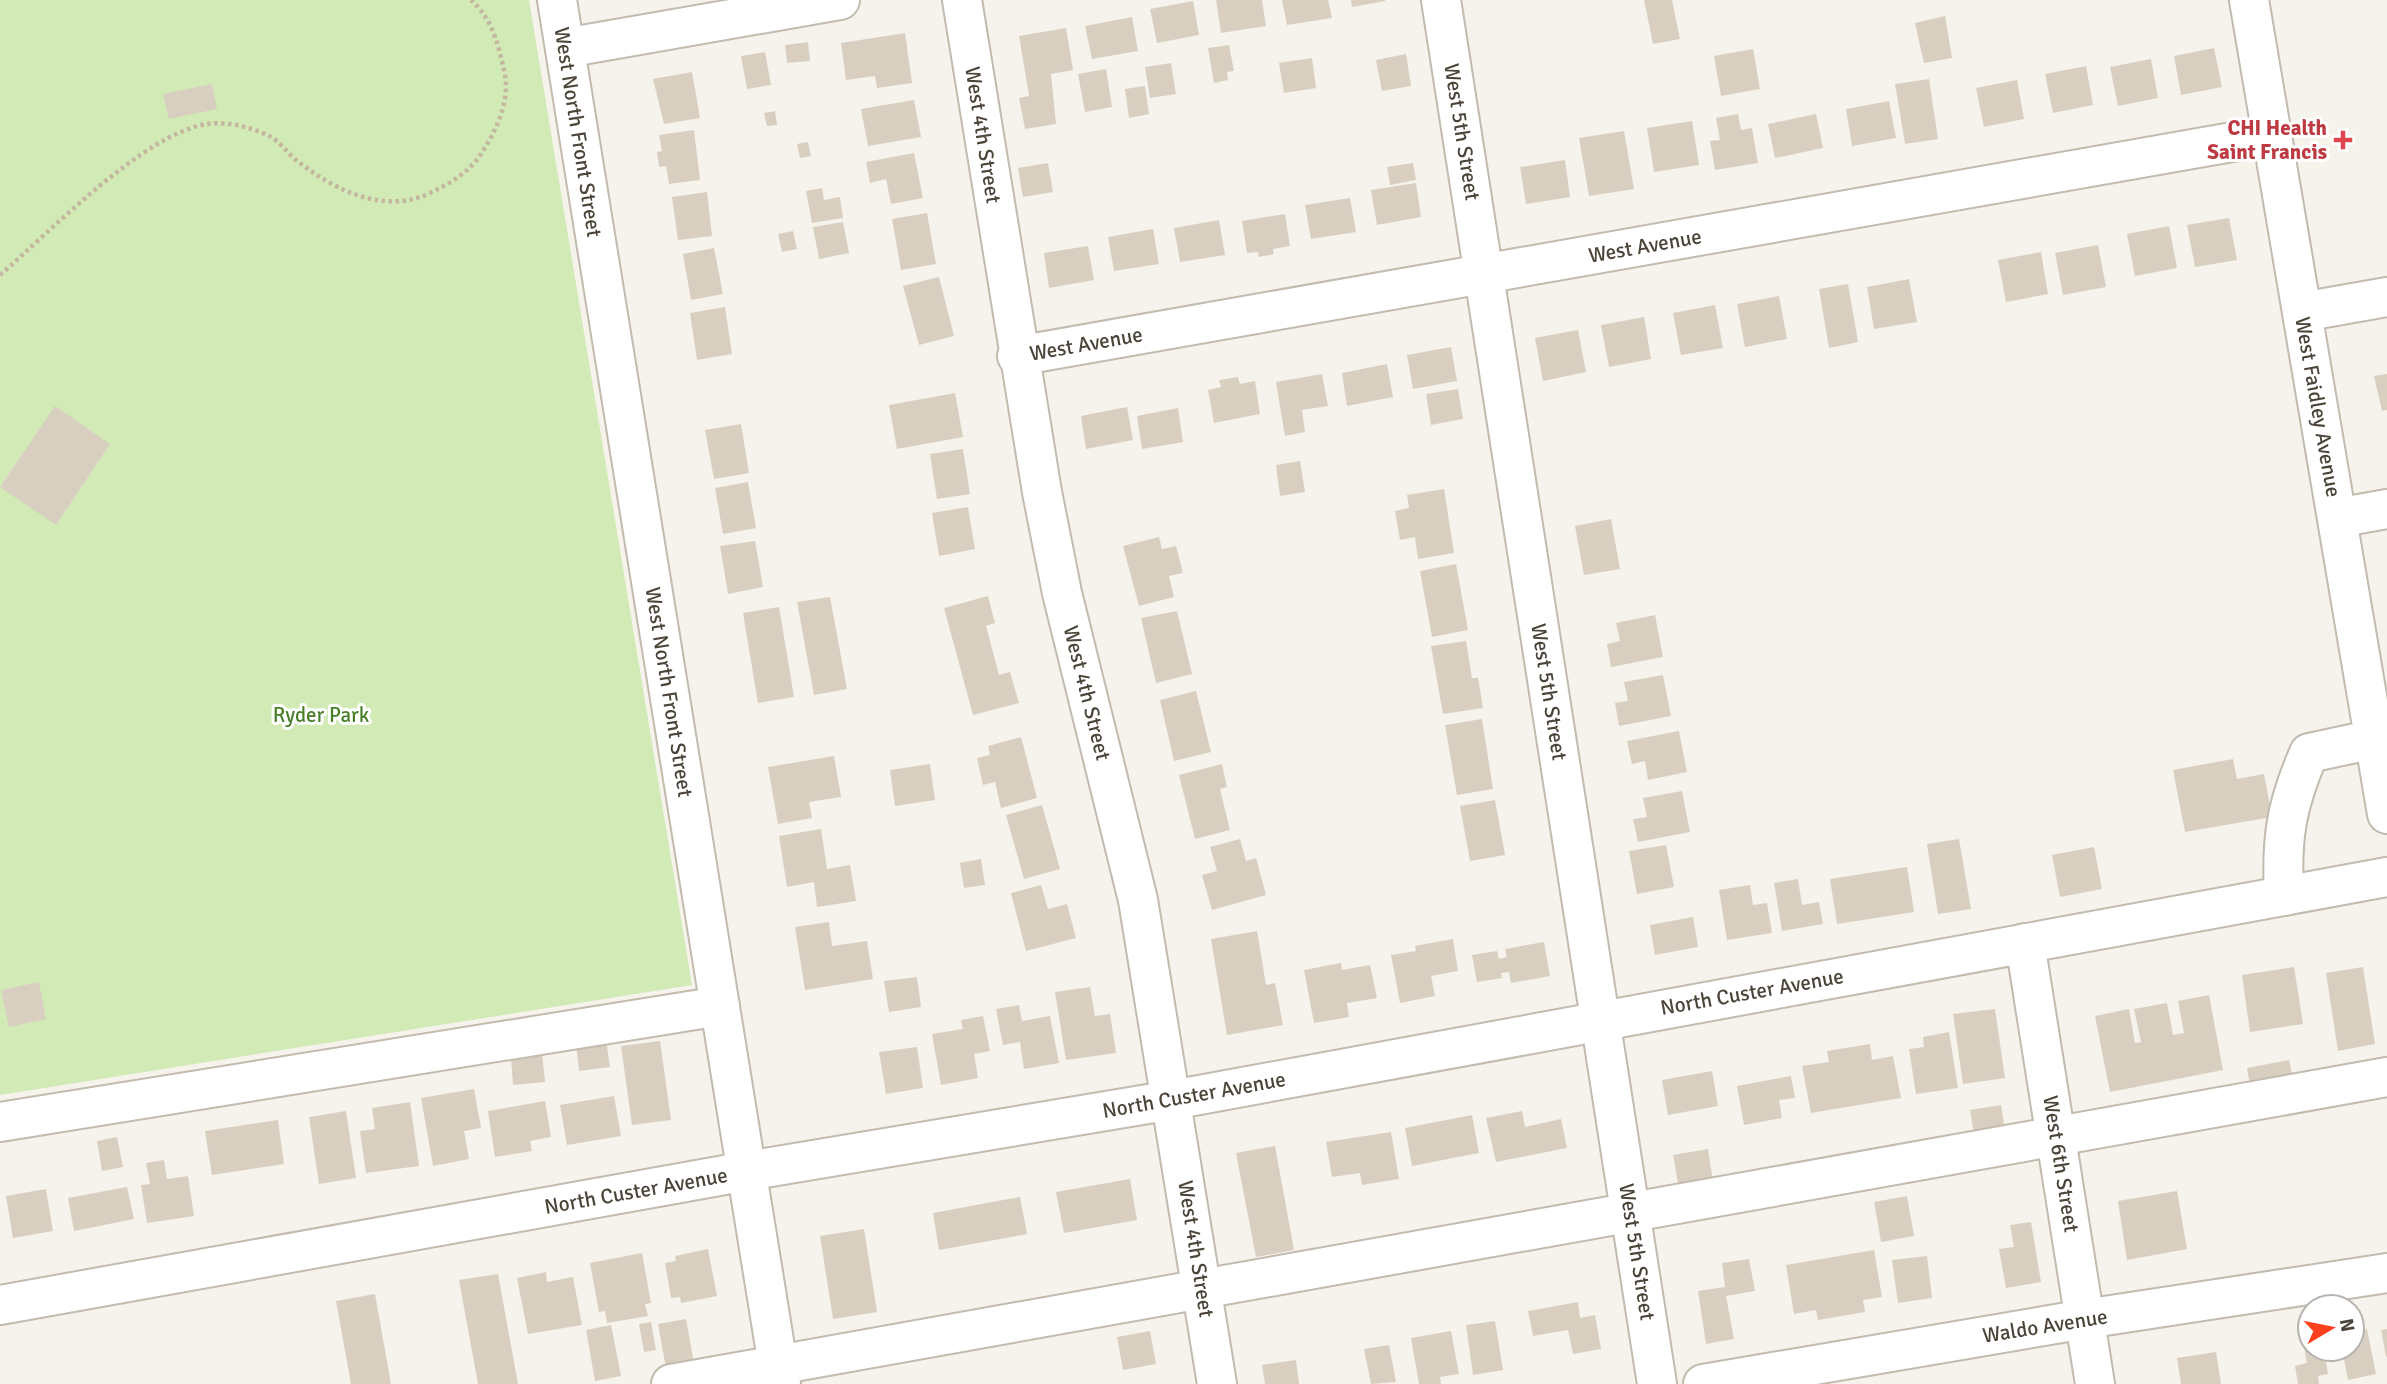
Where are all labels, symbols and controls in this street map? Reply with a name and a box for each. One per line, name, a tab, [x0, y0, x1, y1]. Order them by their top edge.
street label: West North Front Street	[549, 25, 607, 239]
street label: West 5th Street	[1438, 62, 1486, 202]
street label: West 4th Street	[959, 65, 1007, 205]
place label: CHI Health Saint Francis	[2207, 115, 2327, 165]
marker: CHI Health Saint Francis	[2333, 130, 2353, 150]
street label: West Avenue	[1586, 223, 1704, 269]
street label: West Faidley Avenue	[2289, 315, 2347, 499]
street label: West Avenue	[1027, 321, 1145, 367]
street label: West North Front Street	[640, 585, 698, 799]
street label: West 5th Street	[1525, 622, 1573, 762]
street label: West 4th Street	[1058, 623, 1116, 763]
park label: Ryder Park	[273, 702, 370, 728]
street label: North Custer Avenue	[1658, 963, 1846, 1021]
street label: North Custer Avenue	[1100, 1066, 1288, 1124]
street label: West 6th Street	[2037, 1094, 2085, 1234]
street label: North Custer Avenue	[542, 1162, 730, 1220]
street label: West 4th Street	[1172, 1179, 1220, 1319]
street label: West 5th Street	[1613, 1182, 1661, 1322]
north arrow	[2296, 1293, 2366, 1363]
street label: Waldo Avenue	[1981, 1303, 2109, 1349]
text: N	[2334, 1317, 2360, 1334]

